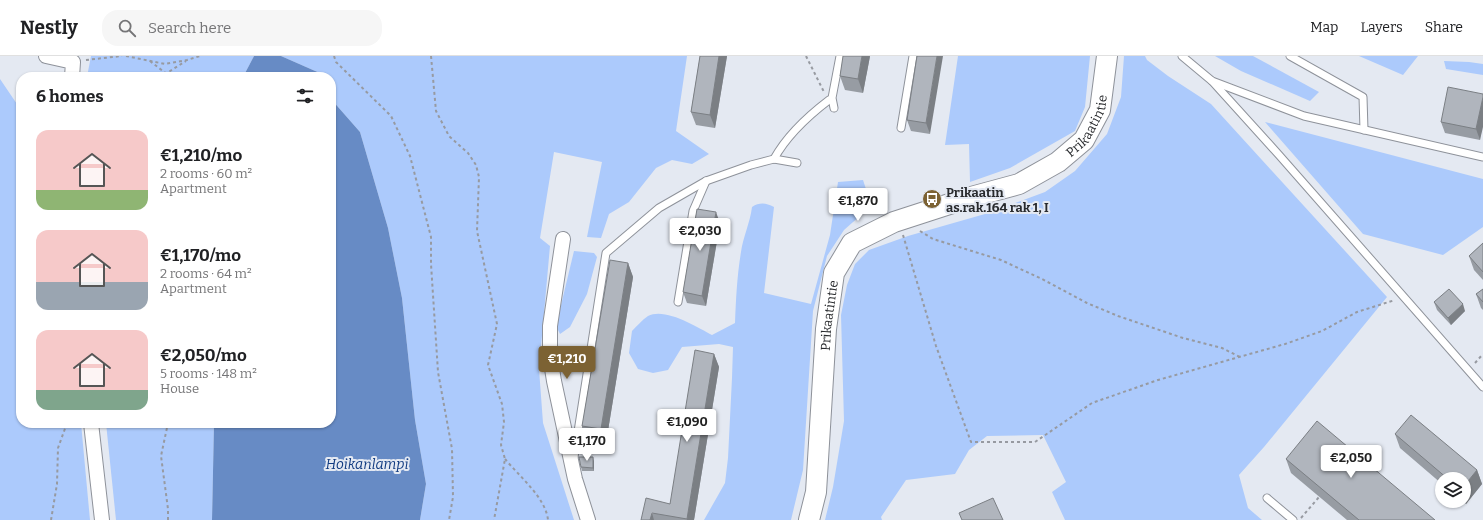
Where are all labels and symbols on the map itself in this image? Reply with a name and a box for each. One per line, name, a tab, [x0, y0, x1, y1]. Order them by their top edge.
street label: Prikaatintie	[1063, 94, 1110, 160]
place label: Prikaatin as.rak.164 rak 1, I	[946, 185, 1049, 215]
pin: €1,870	[825, 188, 891, 222]
bus stop icon: Prikaatin as.rak.164 rak 1, I	[921, 188, 943, 210]
pin: €2,030	[667, 218, 733, 252]
street label: Prikaatintie	[818, 279, 841, 351]
pin: €1,210	[534, 346, 600, 380]
pin: €1,090	[654, 409, 720, 443]
pin: €1,170	[554, 428, 620, 462]
pin: €2,050	[1318, 445, 1384, 479]
water label: Hoikanlampi	[325, 456, 409, 473]

